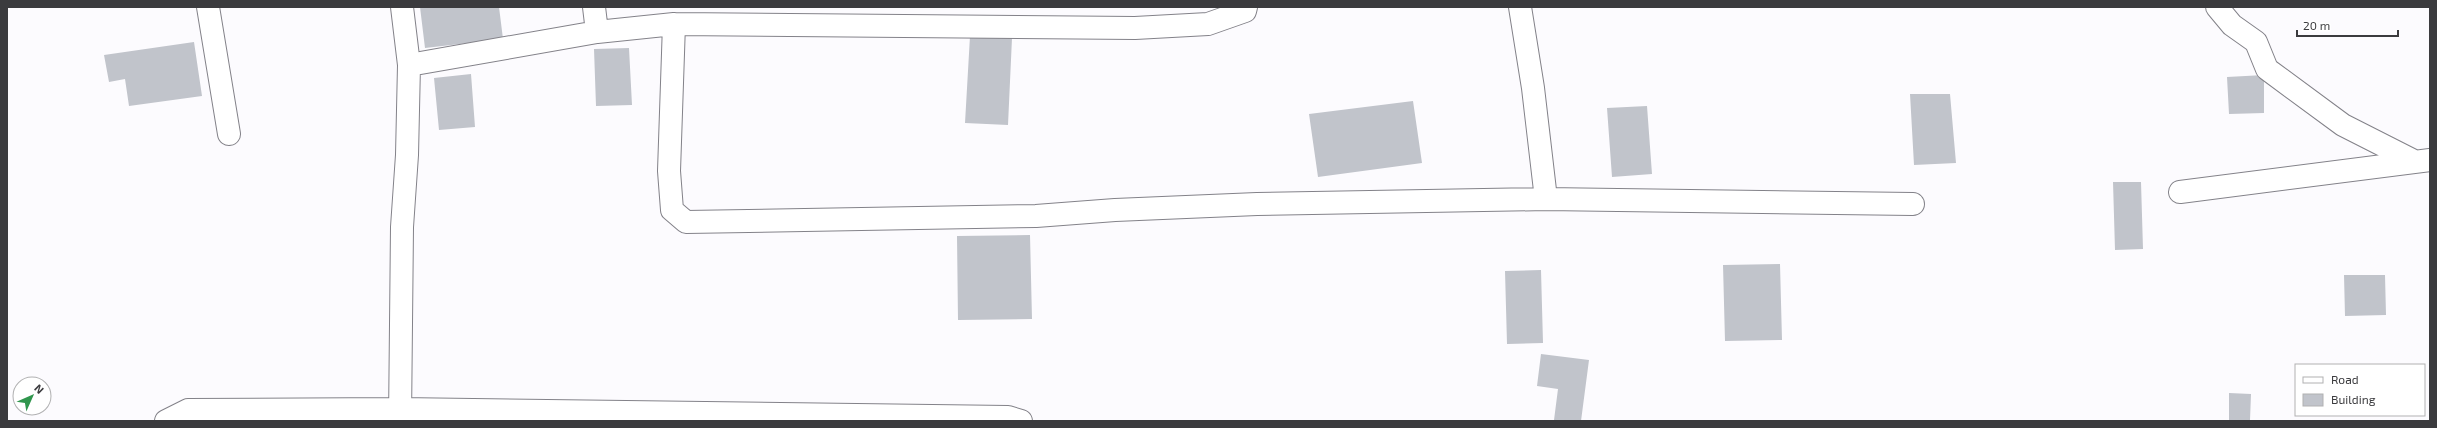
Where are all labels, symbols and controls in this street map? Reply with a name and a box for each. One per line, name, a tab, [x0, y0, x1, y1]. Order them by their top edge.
scale bar	[2297, 12, 2398, 38]
text: 20 m	[2303, 18, 2330, 32]
legend	[2295, 364, 2425, 416]
text: Road	[2331, 372, 2359, 386]
north arrow	[12, 376, 52, 416]
text: N	[32, 381, 47, 396]
text: Building	[2331, 392, 2376, 406]

